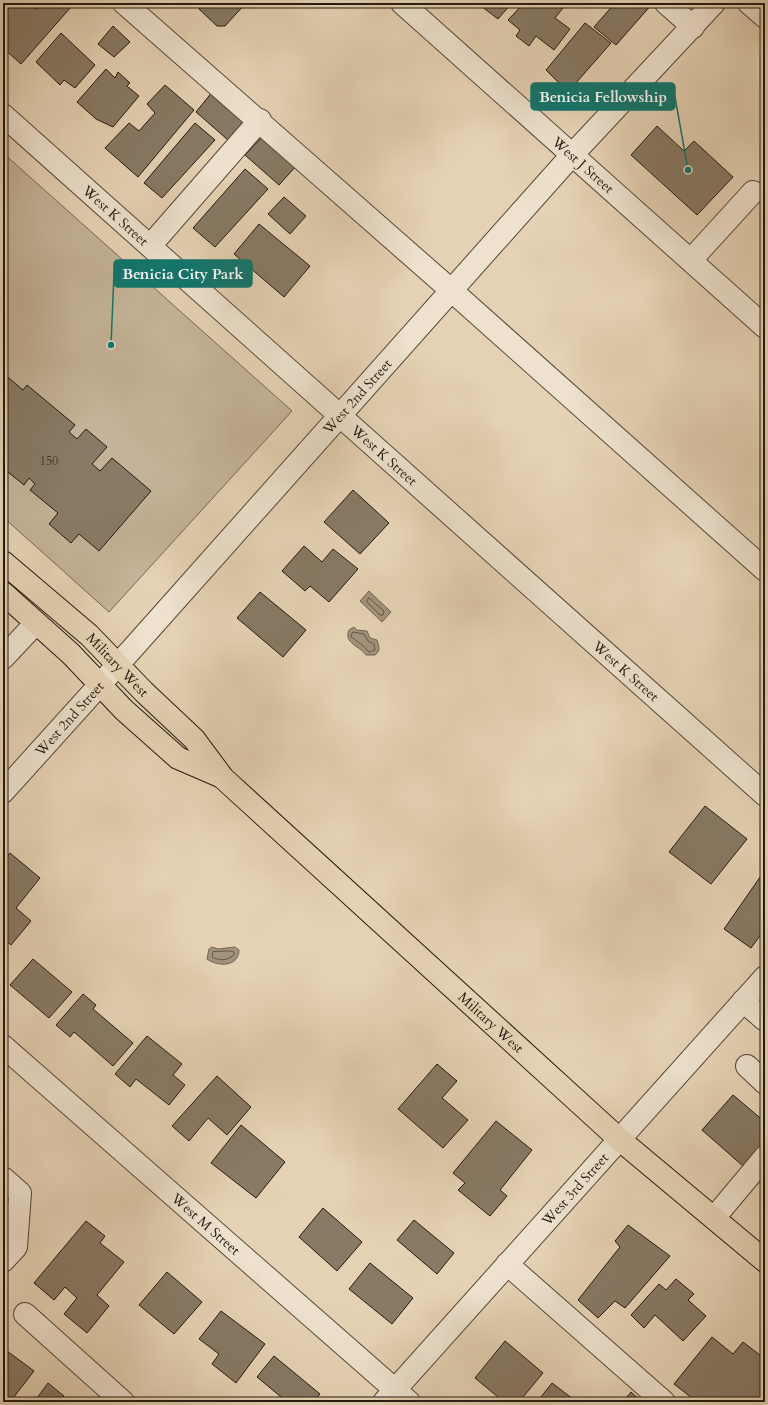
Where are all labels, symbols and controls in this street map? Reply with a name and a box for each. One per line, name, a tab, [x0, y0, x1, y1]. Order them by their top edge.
callout: Benicia Fellowship	[531, 83, 675, 110]
text: Benicia Fellowship	[539, 87, 667, 107]
street label: West J Street	[548, 131, 619, 198]
street label: West K Street	[78, 180, 153, 251]
callout: Benicia City Park	[114, 260, 252, 287]
text: Benicia City Park	[122, 264, 244, 284]
street label: West 2nd Street	[318, 354, 396, 439]
street label: West K Street	[346, 420, 422, 490]
house number: 150	[40, 453, 58, 469]
street label: Military West	[82, 628, 153, 701]
street label: West K Street	[588, 636, 664, 706]
street label: West 2nd Street	[30, 677, 108, 761]
street label: Military West	[454, 988, 528, 1058]
street label: West 3rd Street	[536, 1148, 613, 1230]
street label: West M Street	[167, 1188, 245, 1260]

